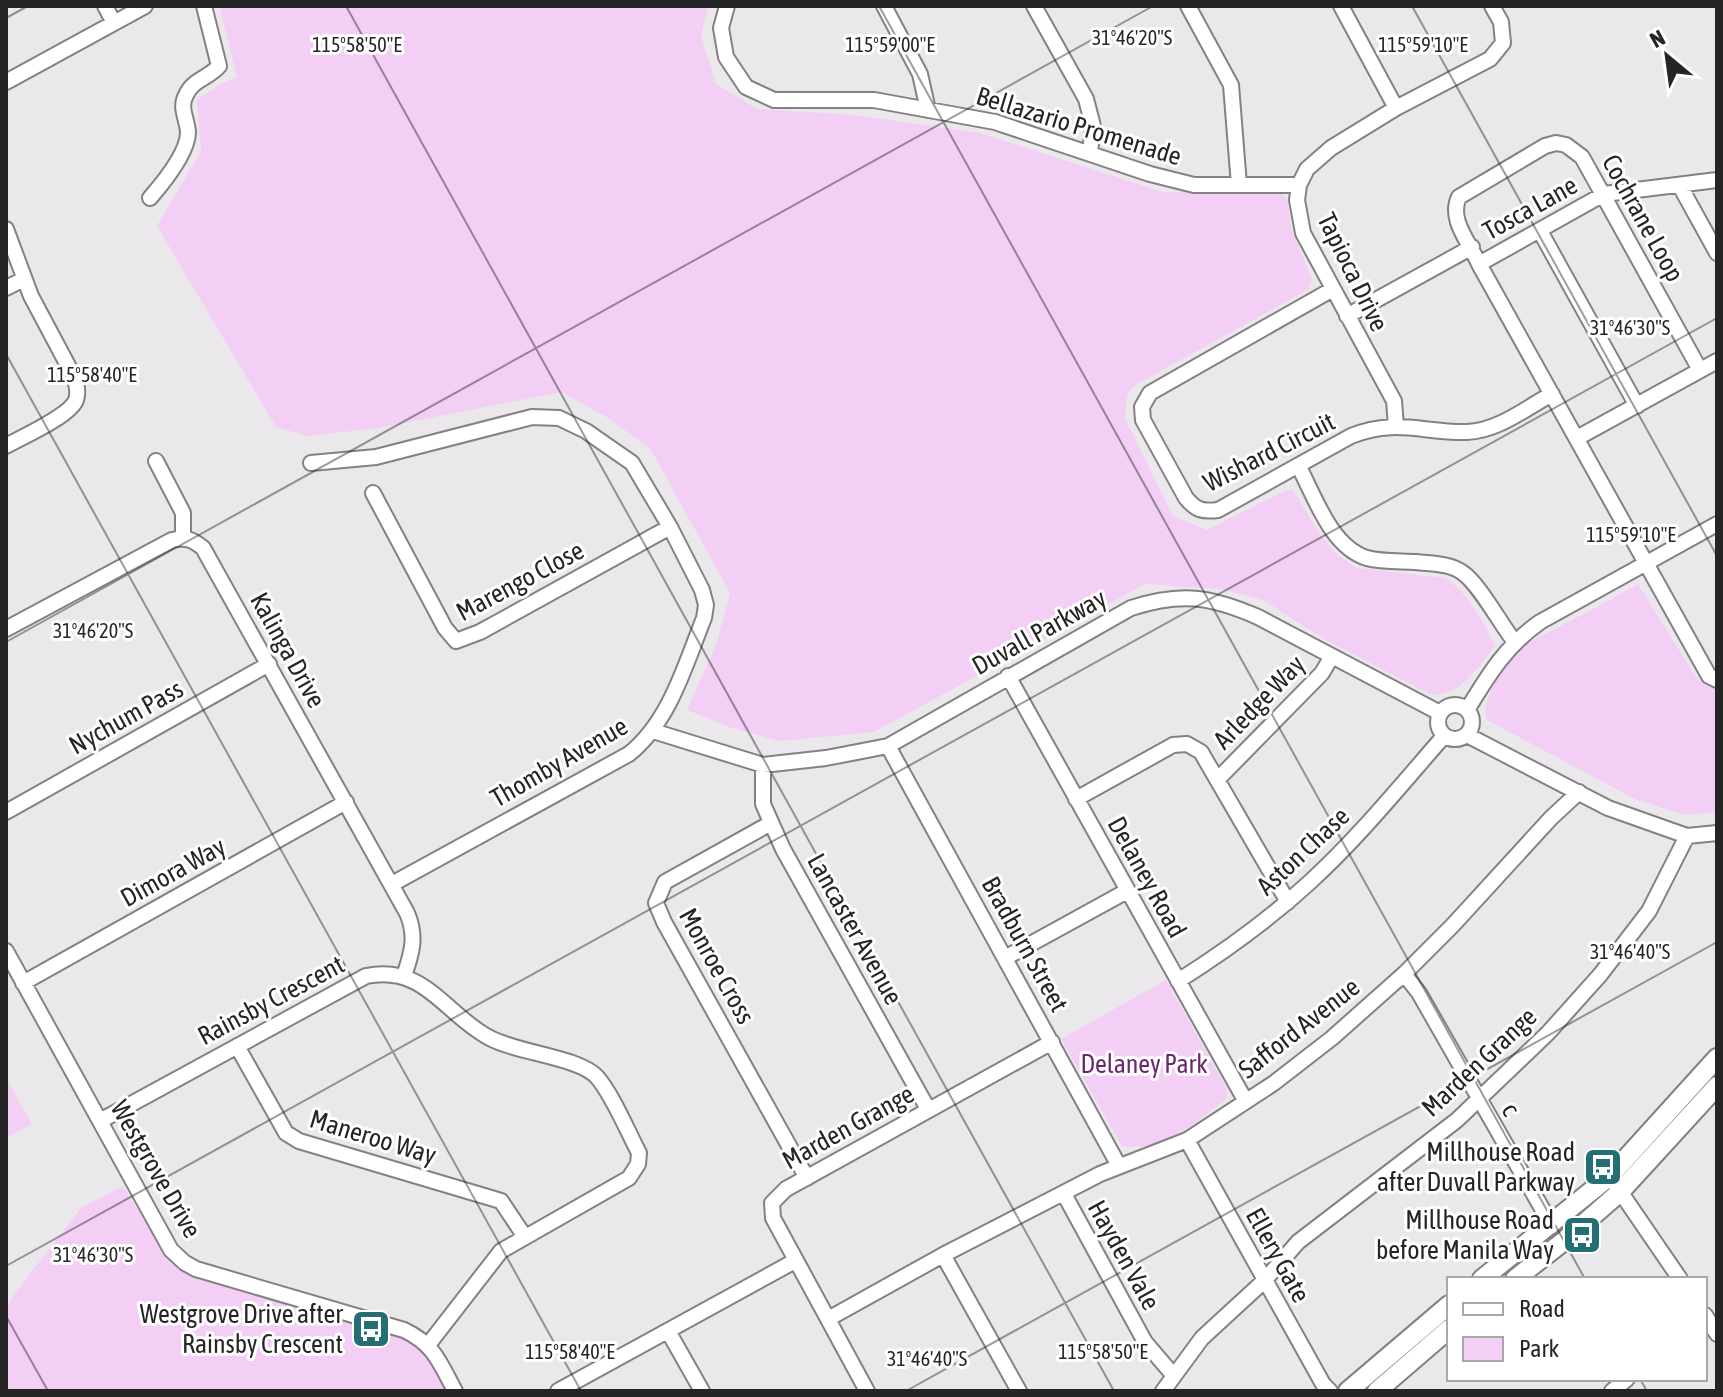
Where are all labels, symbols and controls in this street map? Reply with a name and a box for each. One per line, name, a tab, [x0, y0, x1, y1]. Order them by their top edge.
north arrow	[1627, 16, 1707, 96]
text: N	[1645, 24, 1669, 53]
text: 31°46'20"S	[1092, 26, 1172, 49]
text: 115°58'50"E	[312, 33, 402, 56]
text: 115°59'00"E	[845, 33, 935, 56]
text: 115°59'10"E	[1378, 33, 1468, 56]
street label: Bellazario Promenade	[973, 81, 1185, 171]
street label: Cochrane Loop	[1596, 149, 1690, 287]
street label: Tosca Lane	[1478, 170, 1582, 246]
street label: Tapioca Drive	[1311, 208, 1395, 336]
text: 31°46'30"S	[1590, 316, 1670, 339]
text: 115°58'40"E	[47, 363, 137, 386]
street label: Wishard Circuit	[1198, 406, 1340, 498]
text: 115°59'10"E	[1586, 523, 1676, 546]
street label: Marengo Close	[451, 535, 589, 627]
street label: Duvall Parkway	[967, 583, 1111, 681]
street label: Kalinga Drive	[244, 587, 332, 713]
text: 31°46'20"S	[53, 619, 133, 642]
street label: Arledge Way	[1207, 649, 1311, 755]
street label: Nychum Pass	[64, 673, 188, 761]
street label: Thomby Avenue	[485, 711, 633, 813]
street label: Aston Chase	[1251, 801, 1355, 901]
street label: Delaney Road	[1102, 811, 1192, 943]
street label: Dimora Way	[115, 831, 231, 913]
street label: Lancaster Avenue	[801, 848, 909, 1010]
street label: Bradburn Street	[976, 871, 1074, 1017]
street label: Monroe Cross	[673, 903, 761, 1029]
text: 31°46'40"S	[1590, 940, 1670, 963]
street label: Rainsby Crescent	[193, 949, 349, 1051]
street label: Safford Avenue	[1233, 972, 1365, 1084]
street label: Marden Grange	[1416, 1001, 1542, 1123]
park label: Delaney Park	[1080, 1049, 1208, 1079]
street label: Marden Grange	[777, 1079, 919, 1175]
street label: Westgrove Drive	[105, 1095, 207, 1243]
street label: c	[1496, 1098, 1527, 1121]
street label: Maneroo Way	[306, 1104, 440, 1171]
place label: Millhouse Road after Duvall Parkway	[1377, 1137, 1575, 1197]
bus stop icon: Millhouse Road after Duvall Parkway	[1582, 1146, 1624, 1188]
street label: Hayden Vale	[1082, 1195, 1166, 1315]
street label: Ellery Gate	[1240, 1203, 1316, 1307]
place label: Millhouse Road before Manila Way	[1376, 1205, 1554, 1265]
bus stop icon: Millhouse Road before Manila Way	[1561, 1214, 1603, 1256]
text: 31°46'30"S	[53, 1243, 133, 1266]
legend	[1447, 1277, 1707, 1381]
text: Road	[1519, 1295, 1565, 1322]
place label: Westgrove Drive after Rainsby Crescent	[140, 1299, 343, 1359]
bus stop icon: Westgrove Drive after Rainsby Crescent	[350, 1308, 392, 1350]
text: Park	[1519, 1335, 1560, 1362]
text: 115°58'40"E	[525, 1340, 615, 1363]
text: 115°58'50"E	[1058, 1340, 1148, 1363]
text: 31°46'40"S	[887, 1347, 967, 1370]

